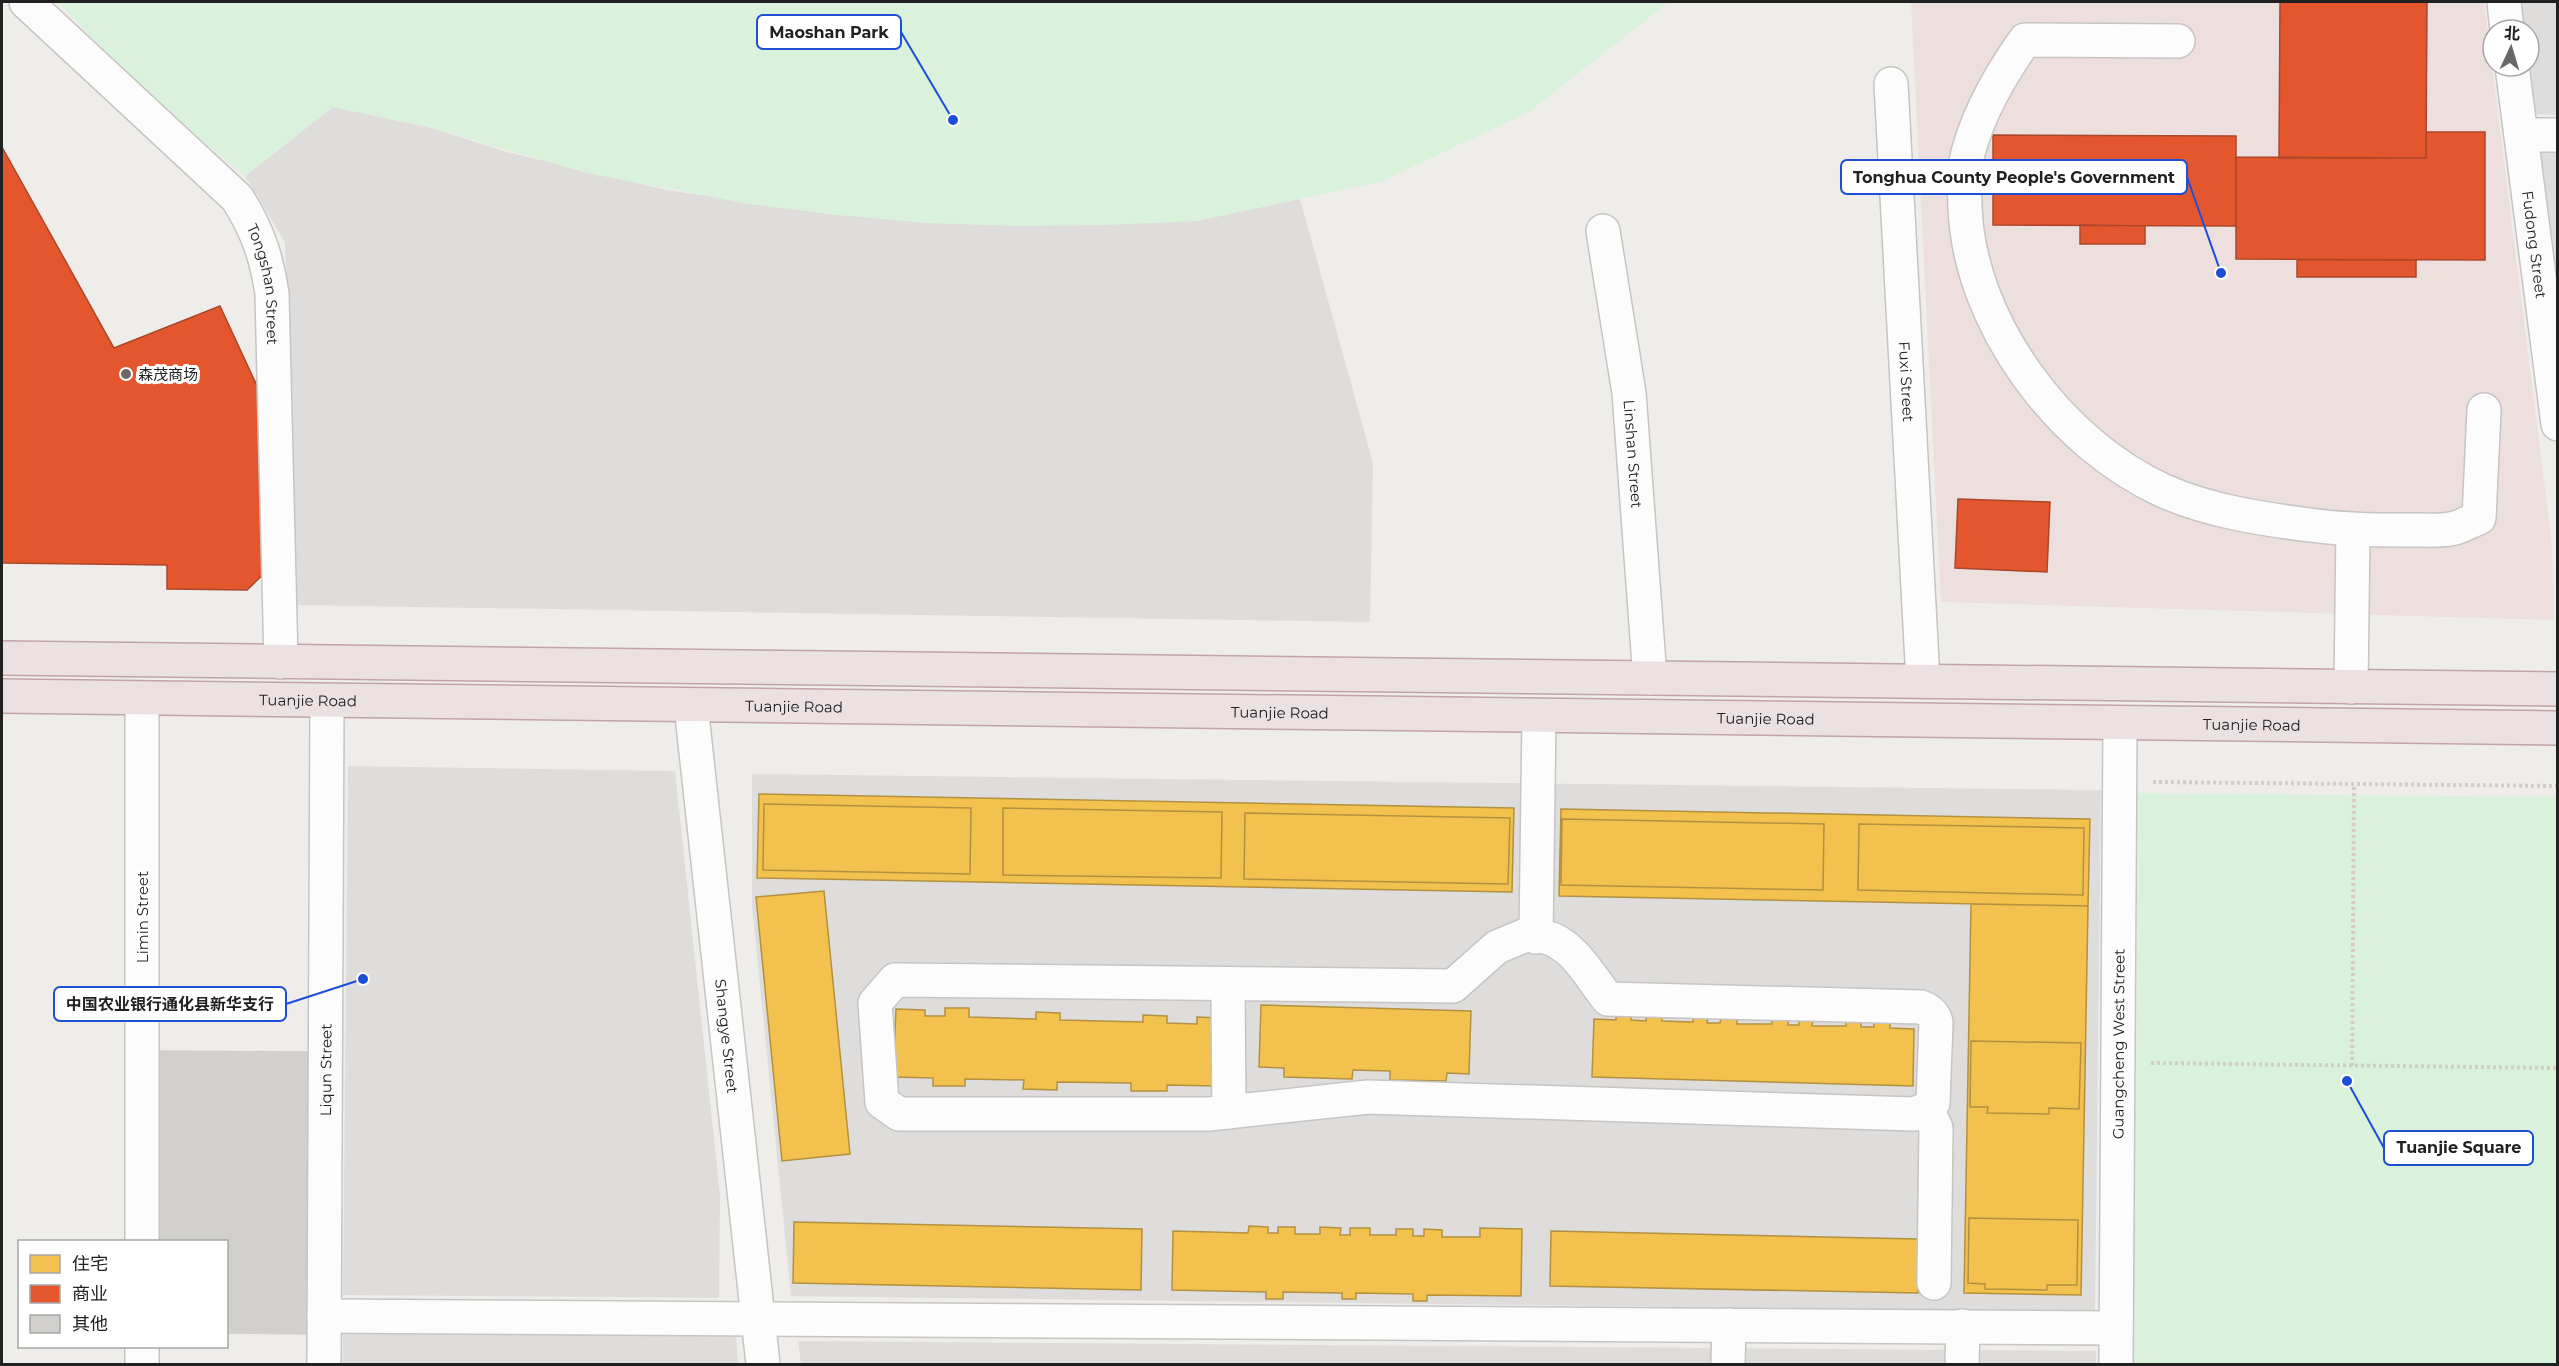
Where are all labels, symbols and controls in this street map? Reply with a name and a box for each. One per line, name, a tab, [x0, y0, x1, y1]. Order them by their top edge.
callout: Maoshan Park	[757, 15, 901, 49]
north arrow	[2481, 18, 2541, 78]
text: Maoshan Park	[769, 23, 889, 42]
text: 北	[2503, 23, 2521, 44]
callout: Tonghua County People's Government	[1841, 160, 2187, 194]
text: Tonghua County People's Government	[1853, 168, 2175, 187]
street label: Fudong Street	[2519, 189, 2551, 300]
street label: Tongshan Street	[243, 220, 283, 345]
street label: Fuxi Street	[1895, 341, 1919, 422]
place label: 森茂商场	[138, 365, 198, 384]
marker: 森茂商场	[119, 367, 133, 381]
street label: Linshan Street	[1620, 399, 1647, 509]
street label: Tuanjie Road	[259, 690, 357, 710]
street label: Tuanjie Road	[745, 696, 843, 716]
street label: Tuanjie Road	[1231, 702, 1329, 722]
street label: Tuanjie Road	[1717, 708, 1815, 728]
street label: Tuanjie Road	[2203, 714, 2301, 734]
street label: Limin Street	[133, 871, 152, 963]
street label: Guangcheng West Street	[2108, 949, 2128, 1139]
street label: Shangye Street	[711, 978, 743, 1094]
callout: 中国农业银行通化县新华支行	[54, 987, 286, 1021]
text: 中国农业银行通化县新华支行	[66, 995, 274, 1014]
street label: Liqun Street	[316, 1024, 335, 1116]
callout: Tuanjie Square	[2384, 1131, 2533, 1165]
text: Tuanjie Square	[2397, 1138, 2521, 1157]
legend	[18, 1240, 228, 1348]
text: 住宅	[72, 1253, 108, 1275]
text: 商业	[72, 1283, 108, 1305]
text: 其他	[72, 1313, 108, 1335]

